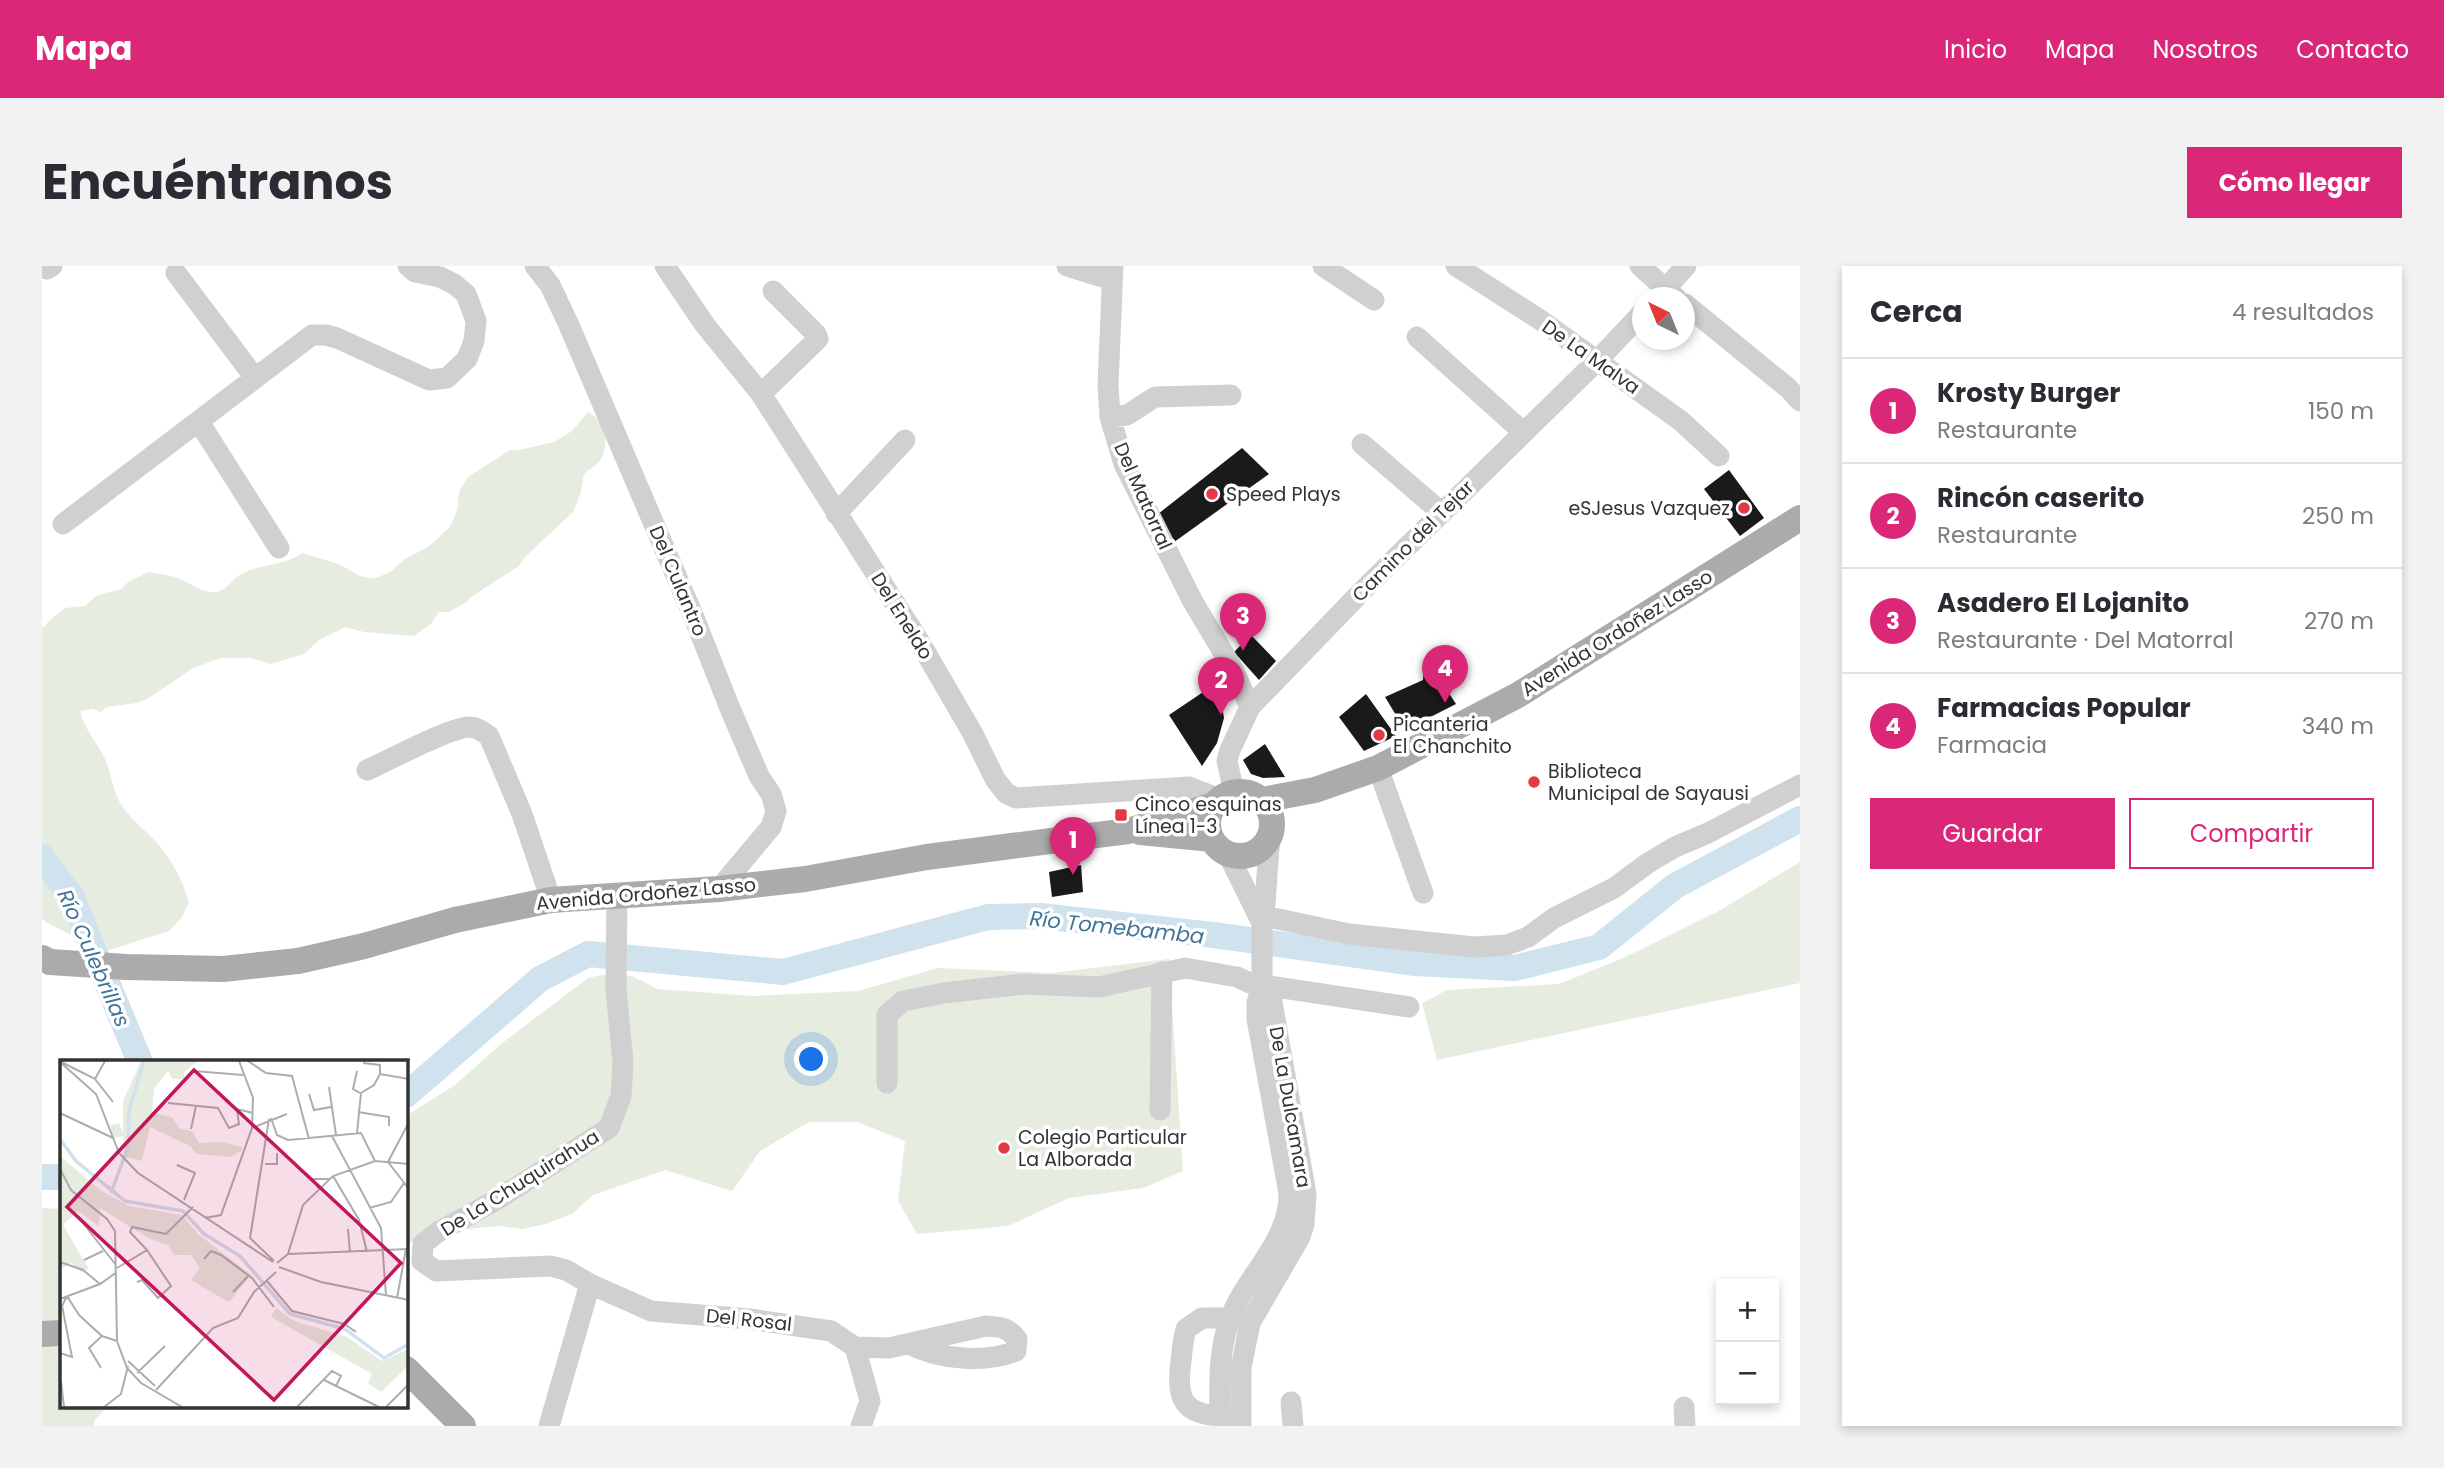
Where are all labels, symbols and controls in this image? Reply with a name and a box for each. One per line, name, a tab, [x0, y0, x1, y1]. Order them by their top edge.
text: Mapa	[35, 25, 133, 72]
text: Inicio	[1944, 33, 2007, 66]
text: Mapa	[2045, 33, 2114, 66]
text: Nosotros	[2152, 33, 2258, 66]
text: Contacto	[2296, 33, 2409, 66]
button: Cómo llegar	[2187, 147, 2402, 218]
text: Encuéntranos	[42, 148, 393, 216]
north arrow	[1632, 287, 1695, 350]
text: Cerca	[1870, 290, 1963, 333]
text: 4 resultados	[2232, 296, 2374, 328]
street label: De La Malva	[1537, 313, 1645, 401]
text: Krosty Burger	[1937, 375, 2120, 411]
text: 1	[1889, 395, 1897, 427]
text: 150 m	[2308, 395, 2374, 427]
text: Restaurante	[1937, 414, 2077, 446]
street label: Del Matorral	[1107, 438, 1179, 554]
street label: Camino del Tejar	[1346, 474, 1480, 608]
text: Rincón caserito	[1937, 480, 2144, 516]
place label: Speed Plays	[1226, 481, 1341, 508]
marker: Speed Plays	[1204, 486, 1220, 502]
place label: eSJesus Vazquez	[1568, 495, 1730, 522]
marker: eSJesus Vazquez	[1736, 500, 1752, 516]
text: 2	[1886, 500, 1900, 532]
text: 250 m	[2302, 500, 2374, 532]
text: Restaurante	[1937, 519, 2077, 551]
street label: Del Culantro	[643, 522, 713, 640]
street label: Avenida Ordoñez Lasso	[1516, 563, 1718, 703]
street label: Del Eneldo	[864, 567, 940, 665]
text: Asadero El Lojanito	[1937, 585, 2189, 621]
pin: 3	[1220, 593, 1266, 651]
text: 3	[1886, 605, 1900, 637]
text: 270 m	[2304, 605, 2374, 637]
text: Restaurante · Del Matorral	[1937, 624, 2234, 656]
pin: 4	[1422, 645, 1468, 703]
pin: 2	[1198, 657, 1244, 715]
text: Farmacias Popular	[1937, 690, 2191, 726]
text: 4	[1885, 710, 1901, 742]
text: 340 m	[2302, 710, 2374, 742]
place label: Picanteria El Chanchito	[1393, 711, 1512, 760]
marker: Picanteria El Chanchito	[1371, 727, 1387, 743]
text: Farmacia	[1937, 729, 2047, 761]
place label: Biblioteca Municipal de Sayausi	[1548, 758, 1749, 807]
marker: Biblioteca Municipal de Sayausi	[1526, 774, 1542, 790]
place label: Cinco esquinas Línea 1-3	[1135, 791, 1282, 840]
button: Guardar	[1870, 798, 2115, 869]
button: Compartir	[2129, 798, 2374, 869]
marker: Cinco esquinas Línea 1-3	[1113, 807, 1129, 823]
pin: 1	[1050, 817, 1096, 875]
street label: Avenida Ordoñez Lasso	[535, 871, 757, 917]
water label: Río Culebrillas	[51, 884, 137, 1032]
water label: Río Tomebamba	[1028, 903, 1206, 951]
street label: De La Dulcamara	[1263, 1024, 1317, 1190]
your location	[794, 1042, 828, 1076]
inset map	[60, 1060, 408, 1408]
street label: De La Chuquirahua	[436, 1123, 604, 1243]
place label: Colegio Particular La Alborada	[1018, 1124, 1187, 1173]
marker: Colegio Particular La Alborada	[996, 1140, 1012, 1156]
map controls	[1716, 1279, 1779, 1405]
button: +	[1716, 1279, 1779, 1342]
street label: Del Rosal	[705, 1302, 793, 1338]
button: −	[1716, 1342, 1779, 1405]

